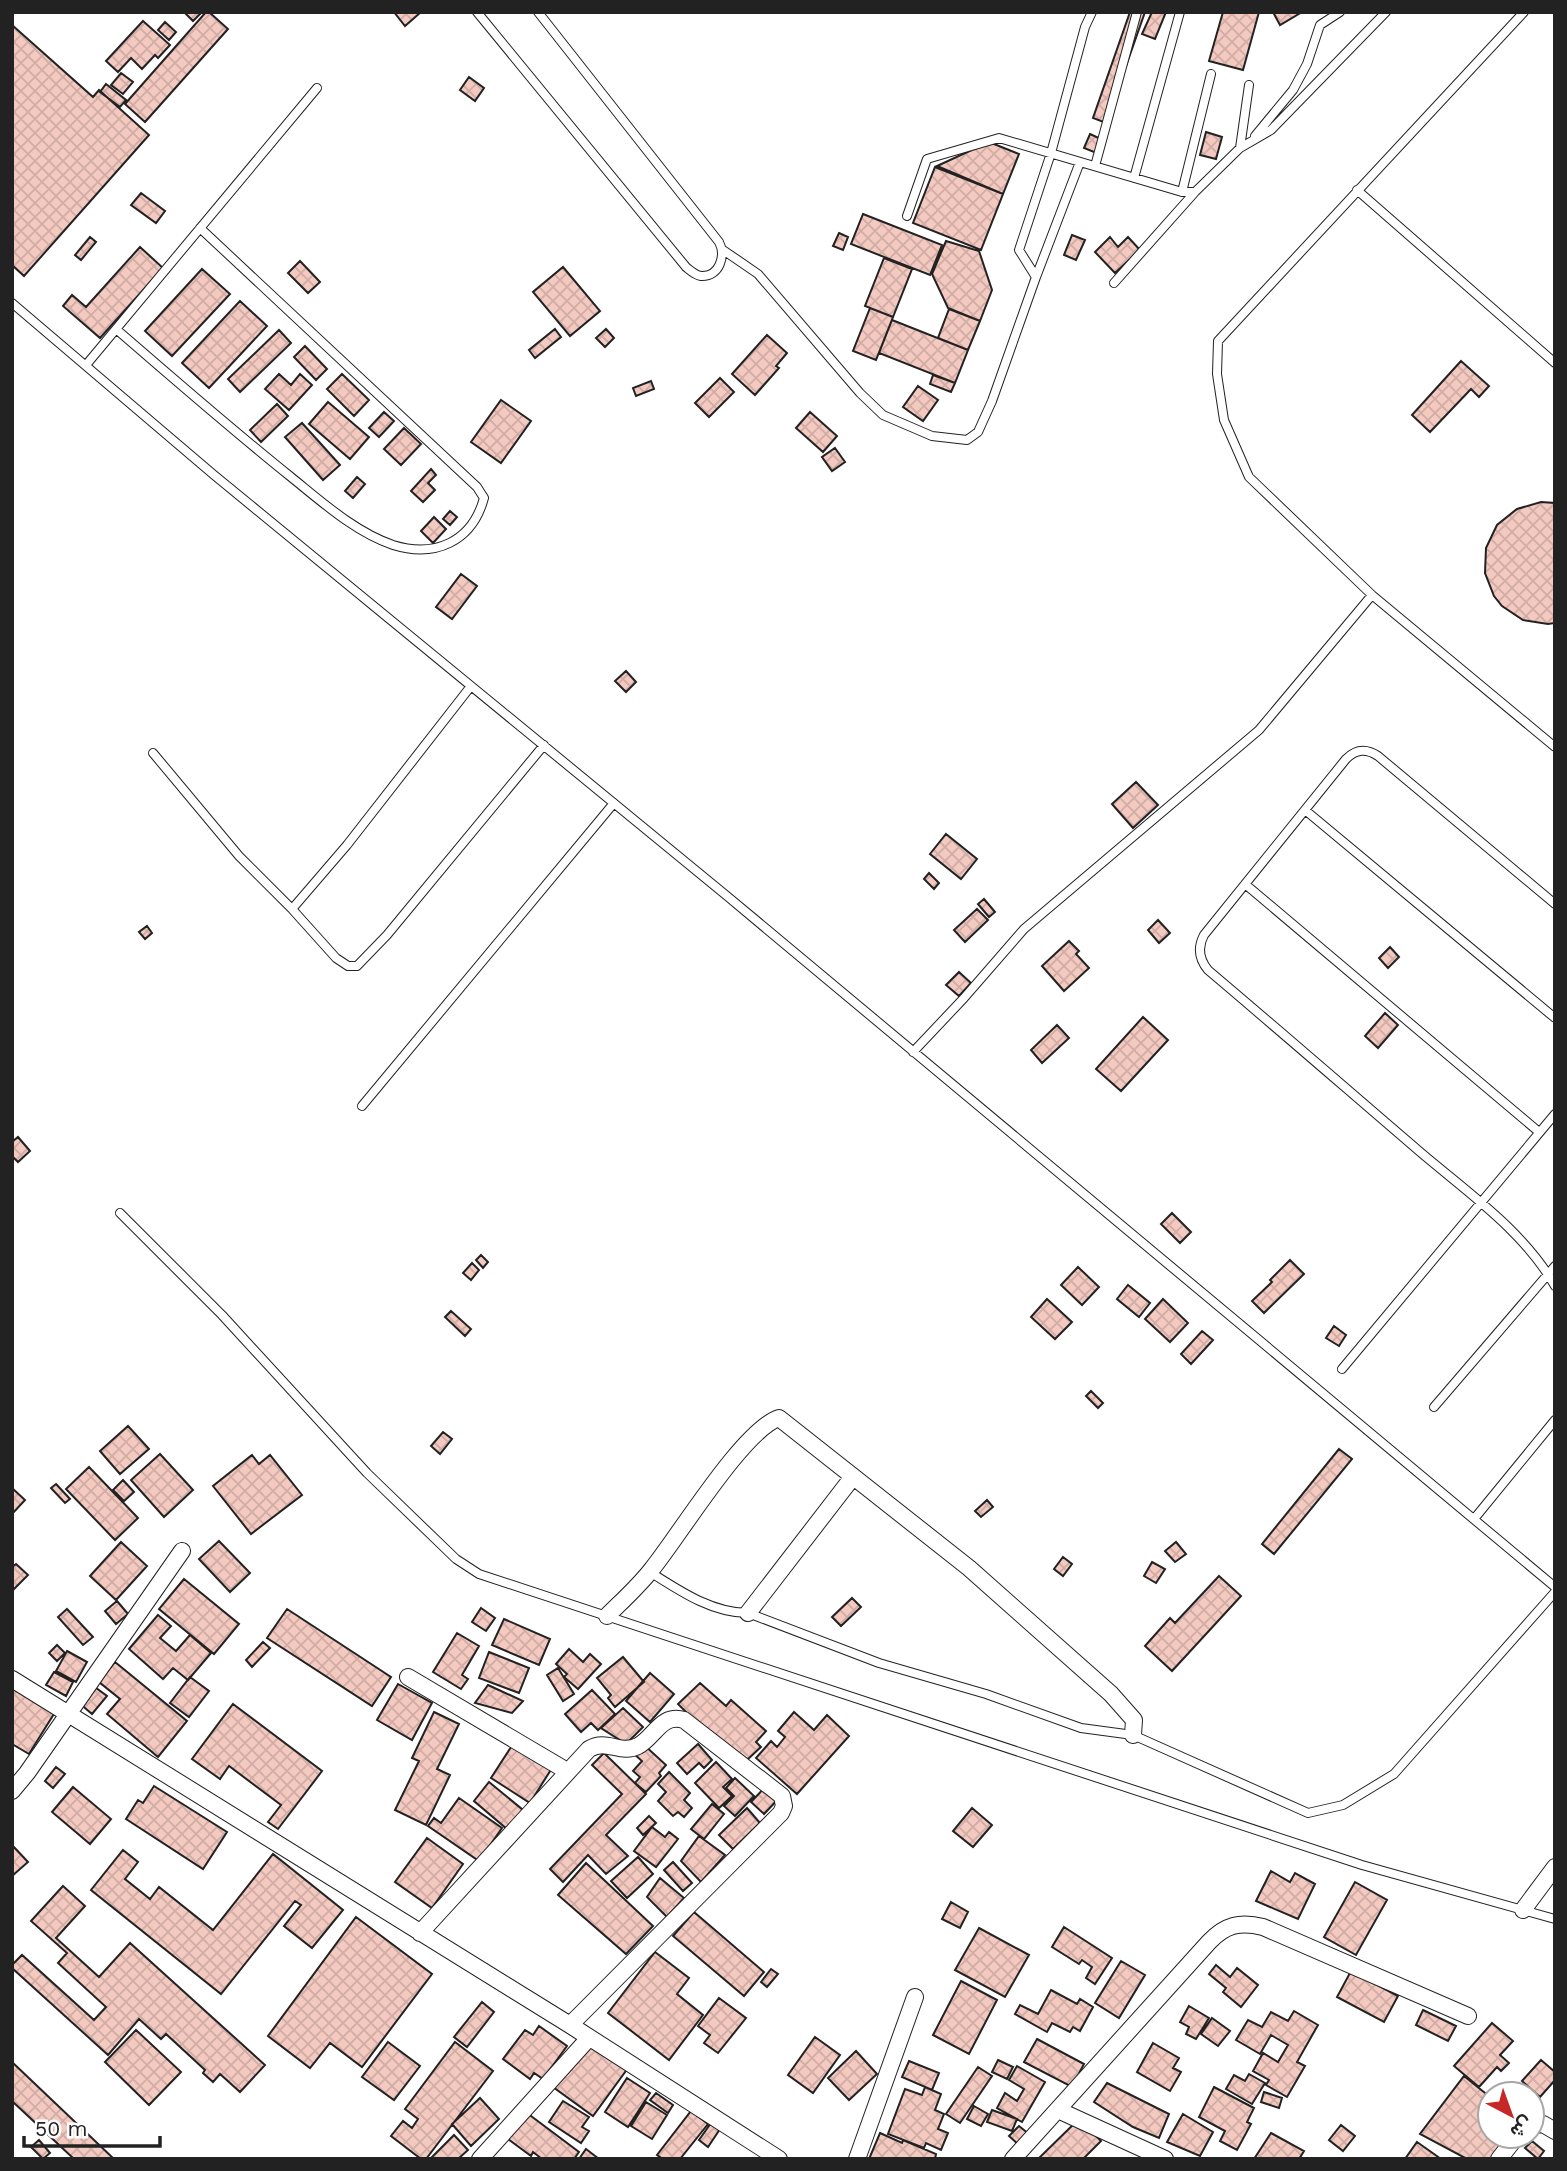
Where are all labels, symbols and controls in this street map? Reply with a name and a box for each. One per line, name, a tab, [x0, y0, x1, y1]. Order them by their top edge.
north arrow	[1476, 2080, 1546, 2150]
scale bar	[24, 2104, 161, 2148]
text: ش	[1506, 2111, 1538, 2144]
text: 50 m	[35, 2116, 87, 2141]

